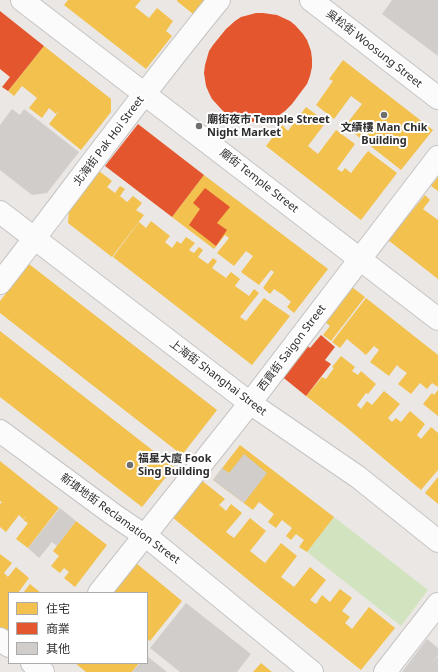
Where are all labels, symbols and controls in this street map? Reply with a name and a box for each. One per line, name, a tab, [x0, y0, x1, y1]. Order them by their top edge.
street label: 吳松街 Woosung Street	[323, 7, 425, 91]
street label: 北海街 Pak Hoi Street	[71, 94, 147, 188]
marker: 文績樓 Man Chik Building	[379, 110, 389, 120]
place label: 廟街夜市 Temple Street Night Market	[207, 113, 330, 139]
marker: 廟街夜市 Temple Street Night Market	[194, 121, 204, 131]
place label: 文績樓 Man Chik Building	[340, 121, 428, 147]
street label: 廟街 Temple Street	[217, 146, 301, 216]
street label: 西貢街 Saigon Street	[255, 302, 329, 394]
street label: 上海街 Shanghai Street	[167, 337, 269, 419]
place label: 福星大廈 Fook Sing Building	[138, 452, 211, 478]
marker: 福星大廈 Fook Sing Building	[125, 460, 135, 470]
street label: 新填地街 Reclamation Street	[58, 471, 182, 567]
legend	[8, 592, 148, 664]
text: 住宅	[46, 600, 70, 617]
text: 商業	[46, 620, 70, 637]
text: 其他	[46, 640, 70, 657]

